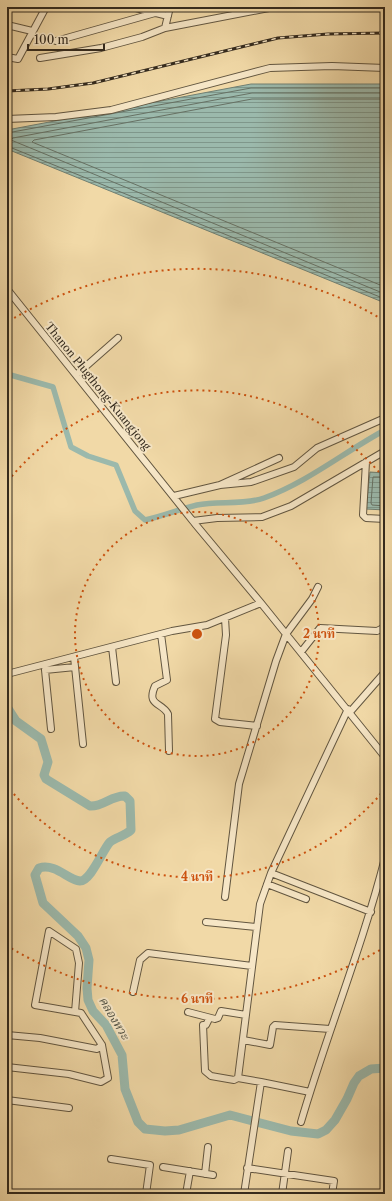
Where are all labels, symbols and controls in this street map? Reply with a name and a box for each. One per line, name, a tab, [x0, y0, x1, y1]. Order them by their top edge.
scale bar	[28, 26, 104, 52]
text: 100 m	[34, 32, 69, 47]
street label: Thanon Plugthong-Kuangjong	[42, 319, 154, 453]
text: 2 นาที	[303, 626, 335, 641]
centre of rings	[190, 627, 204, 641]
text: 4 นาที	[181, 869, 213, 884]
text: 6 นาที	[181, 991, 213, 1006]
water label: คลองหวะ	[96, 994, 134, 1043]

